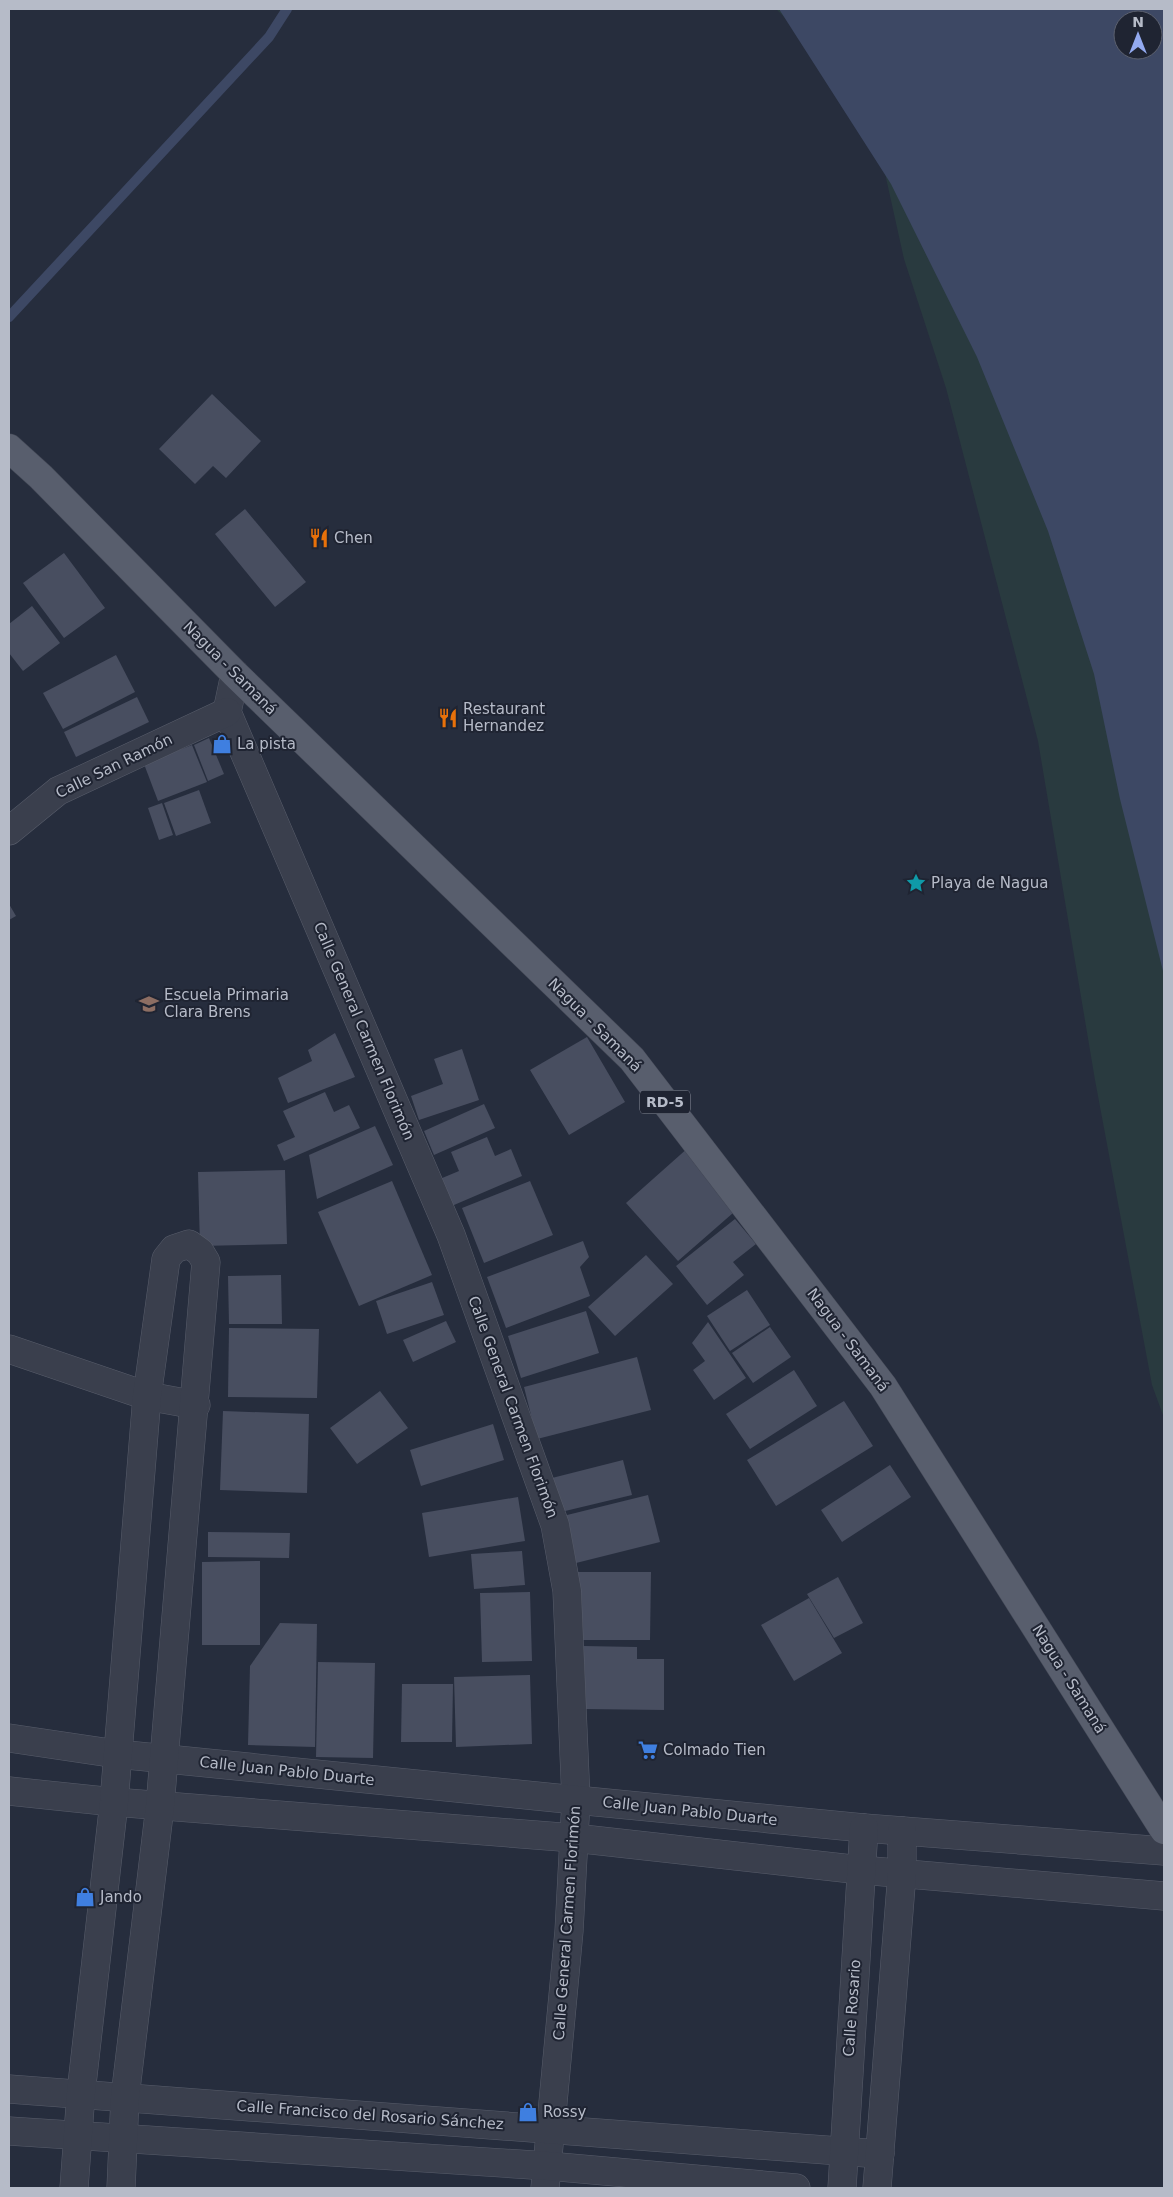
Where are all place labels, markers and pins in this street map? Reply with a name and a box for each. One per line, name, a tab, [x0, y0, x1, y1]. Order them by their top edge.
restaurant icon: Chen	[308, 527, 330, 549]
place label: Chen	[334, 529, 373, 547]
place label: Restaurant Hernandez	[463, 700, 545, 735]
restaurant icon: Restaurant Hernandez	[437, 707, 459, 729]
shop icon: La pista	[211, 733, 233, 755]
place label: La pista	[237, 735, 296, 753]
place icon: Playa de Nagua	[905, 872, 927, 894]
place label: Playa de Nagua	[931, 874, 1048, 892]
place label: Escuela Primaria Clara Brens	[164, 986, 289, 1021]
school or university icon: Escuela Primaria Clara Brens	[138, 993, 160, 1015]
supermarket icon: Colmado Tien	[637, 1739, 659, 1761]
place label: Colmado Tien	[663, 1741, 766, 1759]
shop icon: Jando	[74, 1886, 96, 1908]
place label: Jando	[99, 1888, 142, 1906]
shop icon: Rossy	[517, 2101, 539, 2123]
place label: Rossy	[543, 2103, 587, 2121]

